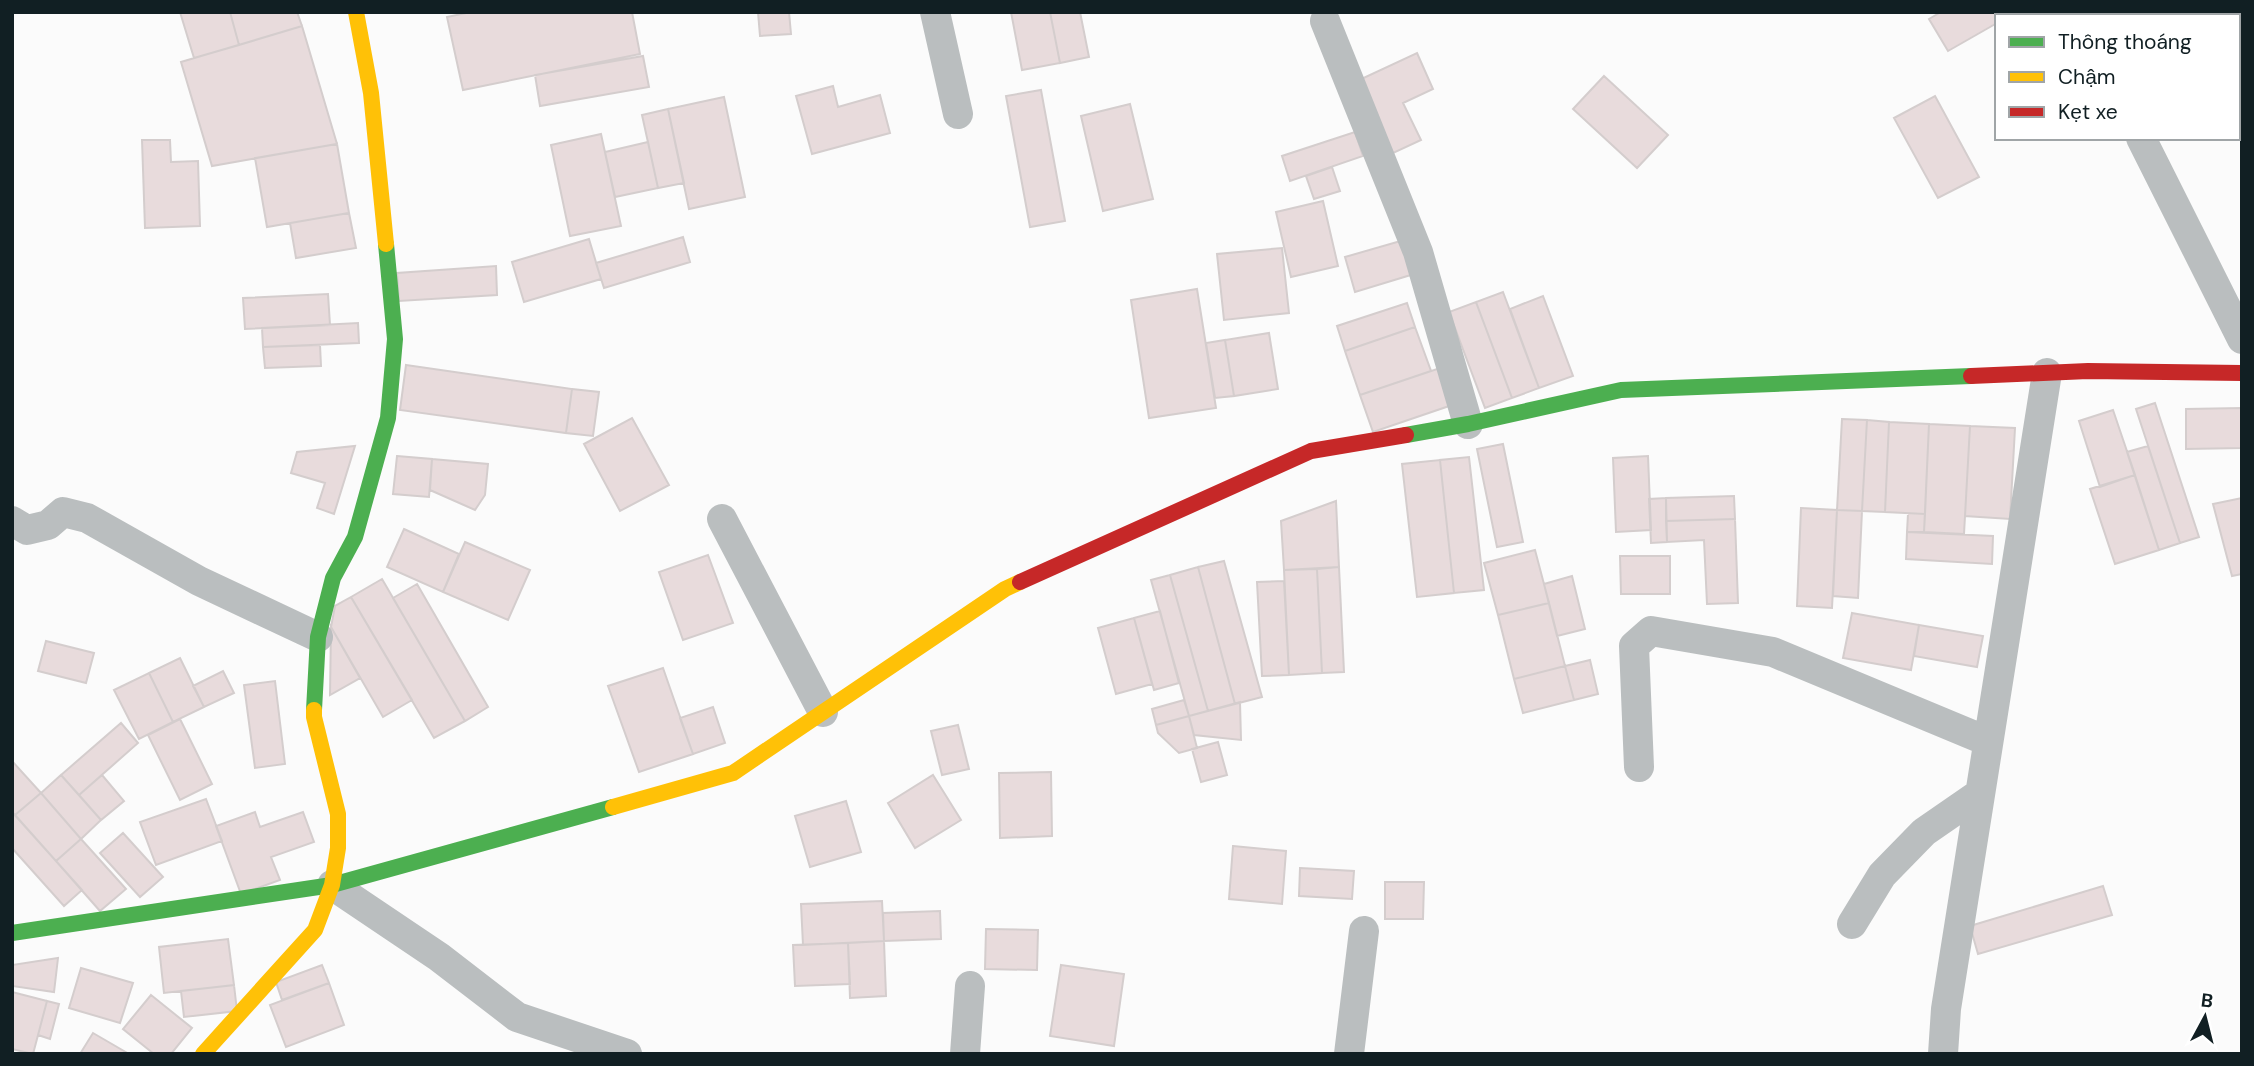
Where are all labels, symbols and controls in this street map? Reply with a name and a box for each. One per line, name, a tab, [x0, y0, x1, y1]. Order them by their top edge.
legend	[1995, 14, 2240, 140]
text: Thông thoáng	[2058, 28, 2192, 56]
text: Chậm	[2058, 63, 2116, 91]
text: Kẹt xe	[2058, 98, 2118, 126]
north arrow	[2170, 982, 2240, 1052]
text: B	[2199, 987, 2215, 1014]

